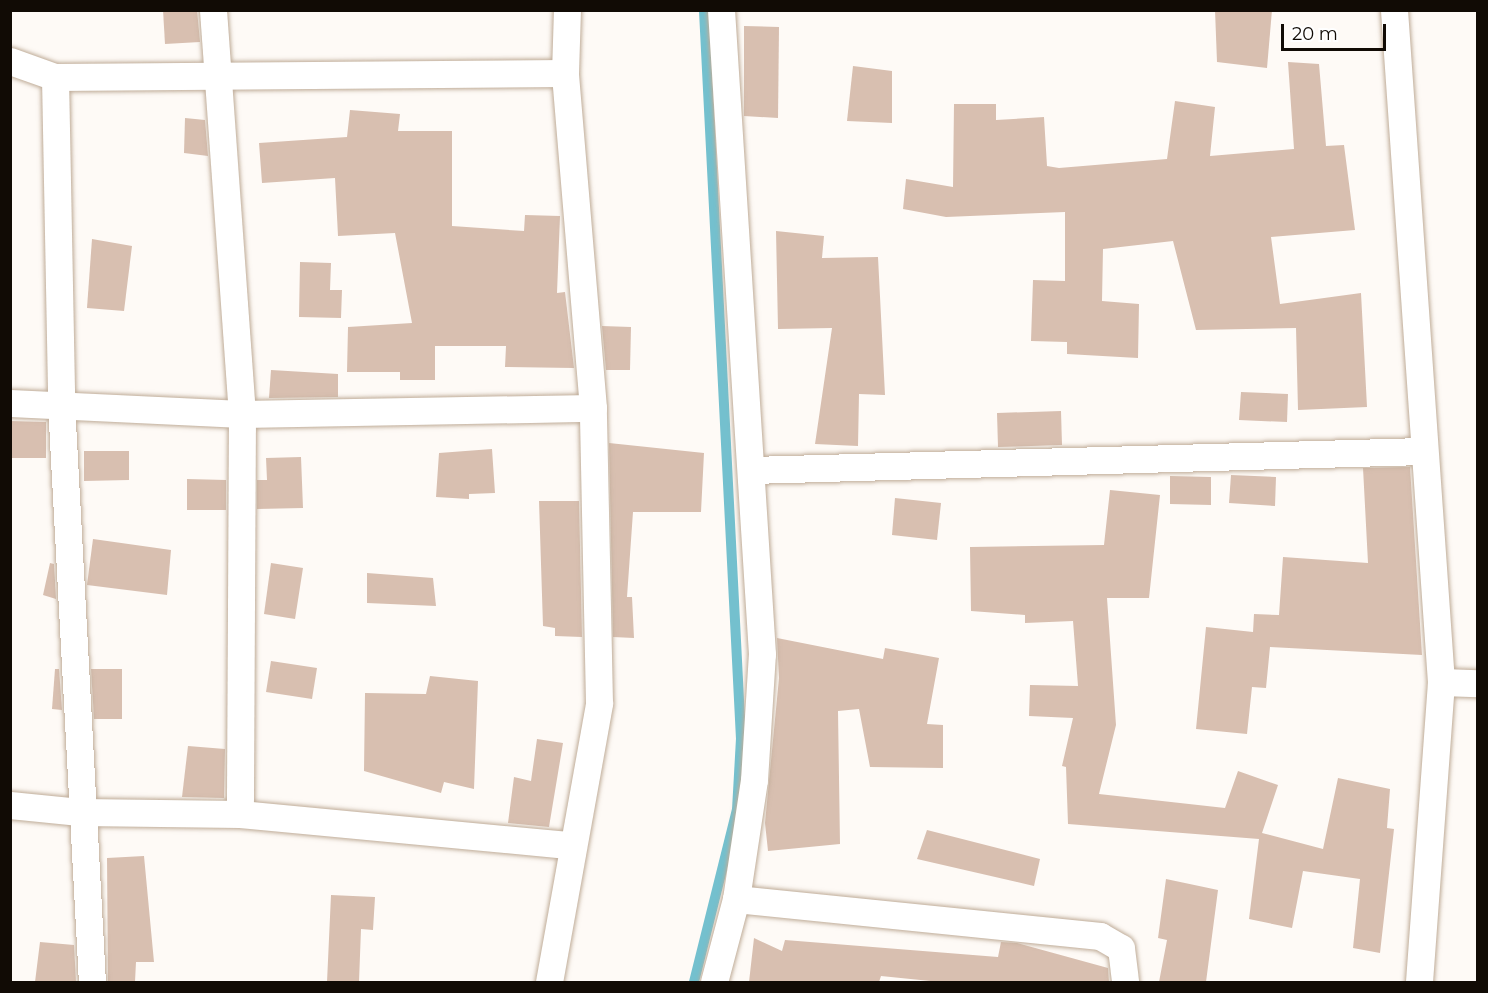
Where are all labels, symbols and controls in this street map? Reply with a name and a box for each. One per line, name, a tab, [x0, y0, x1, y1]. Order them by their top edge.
scale bar	[1284, 12, 1389, 50]
text: 20 m	[1292, 23, 1338, 45]

